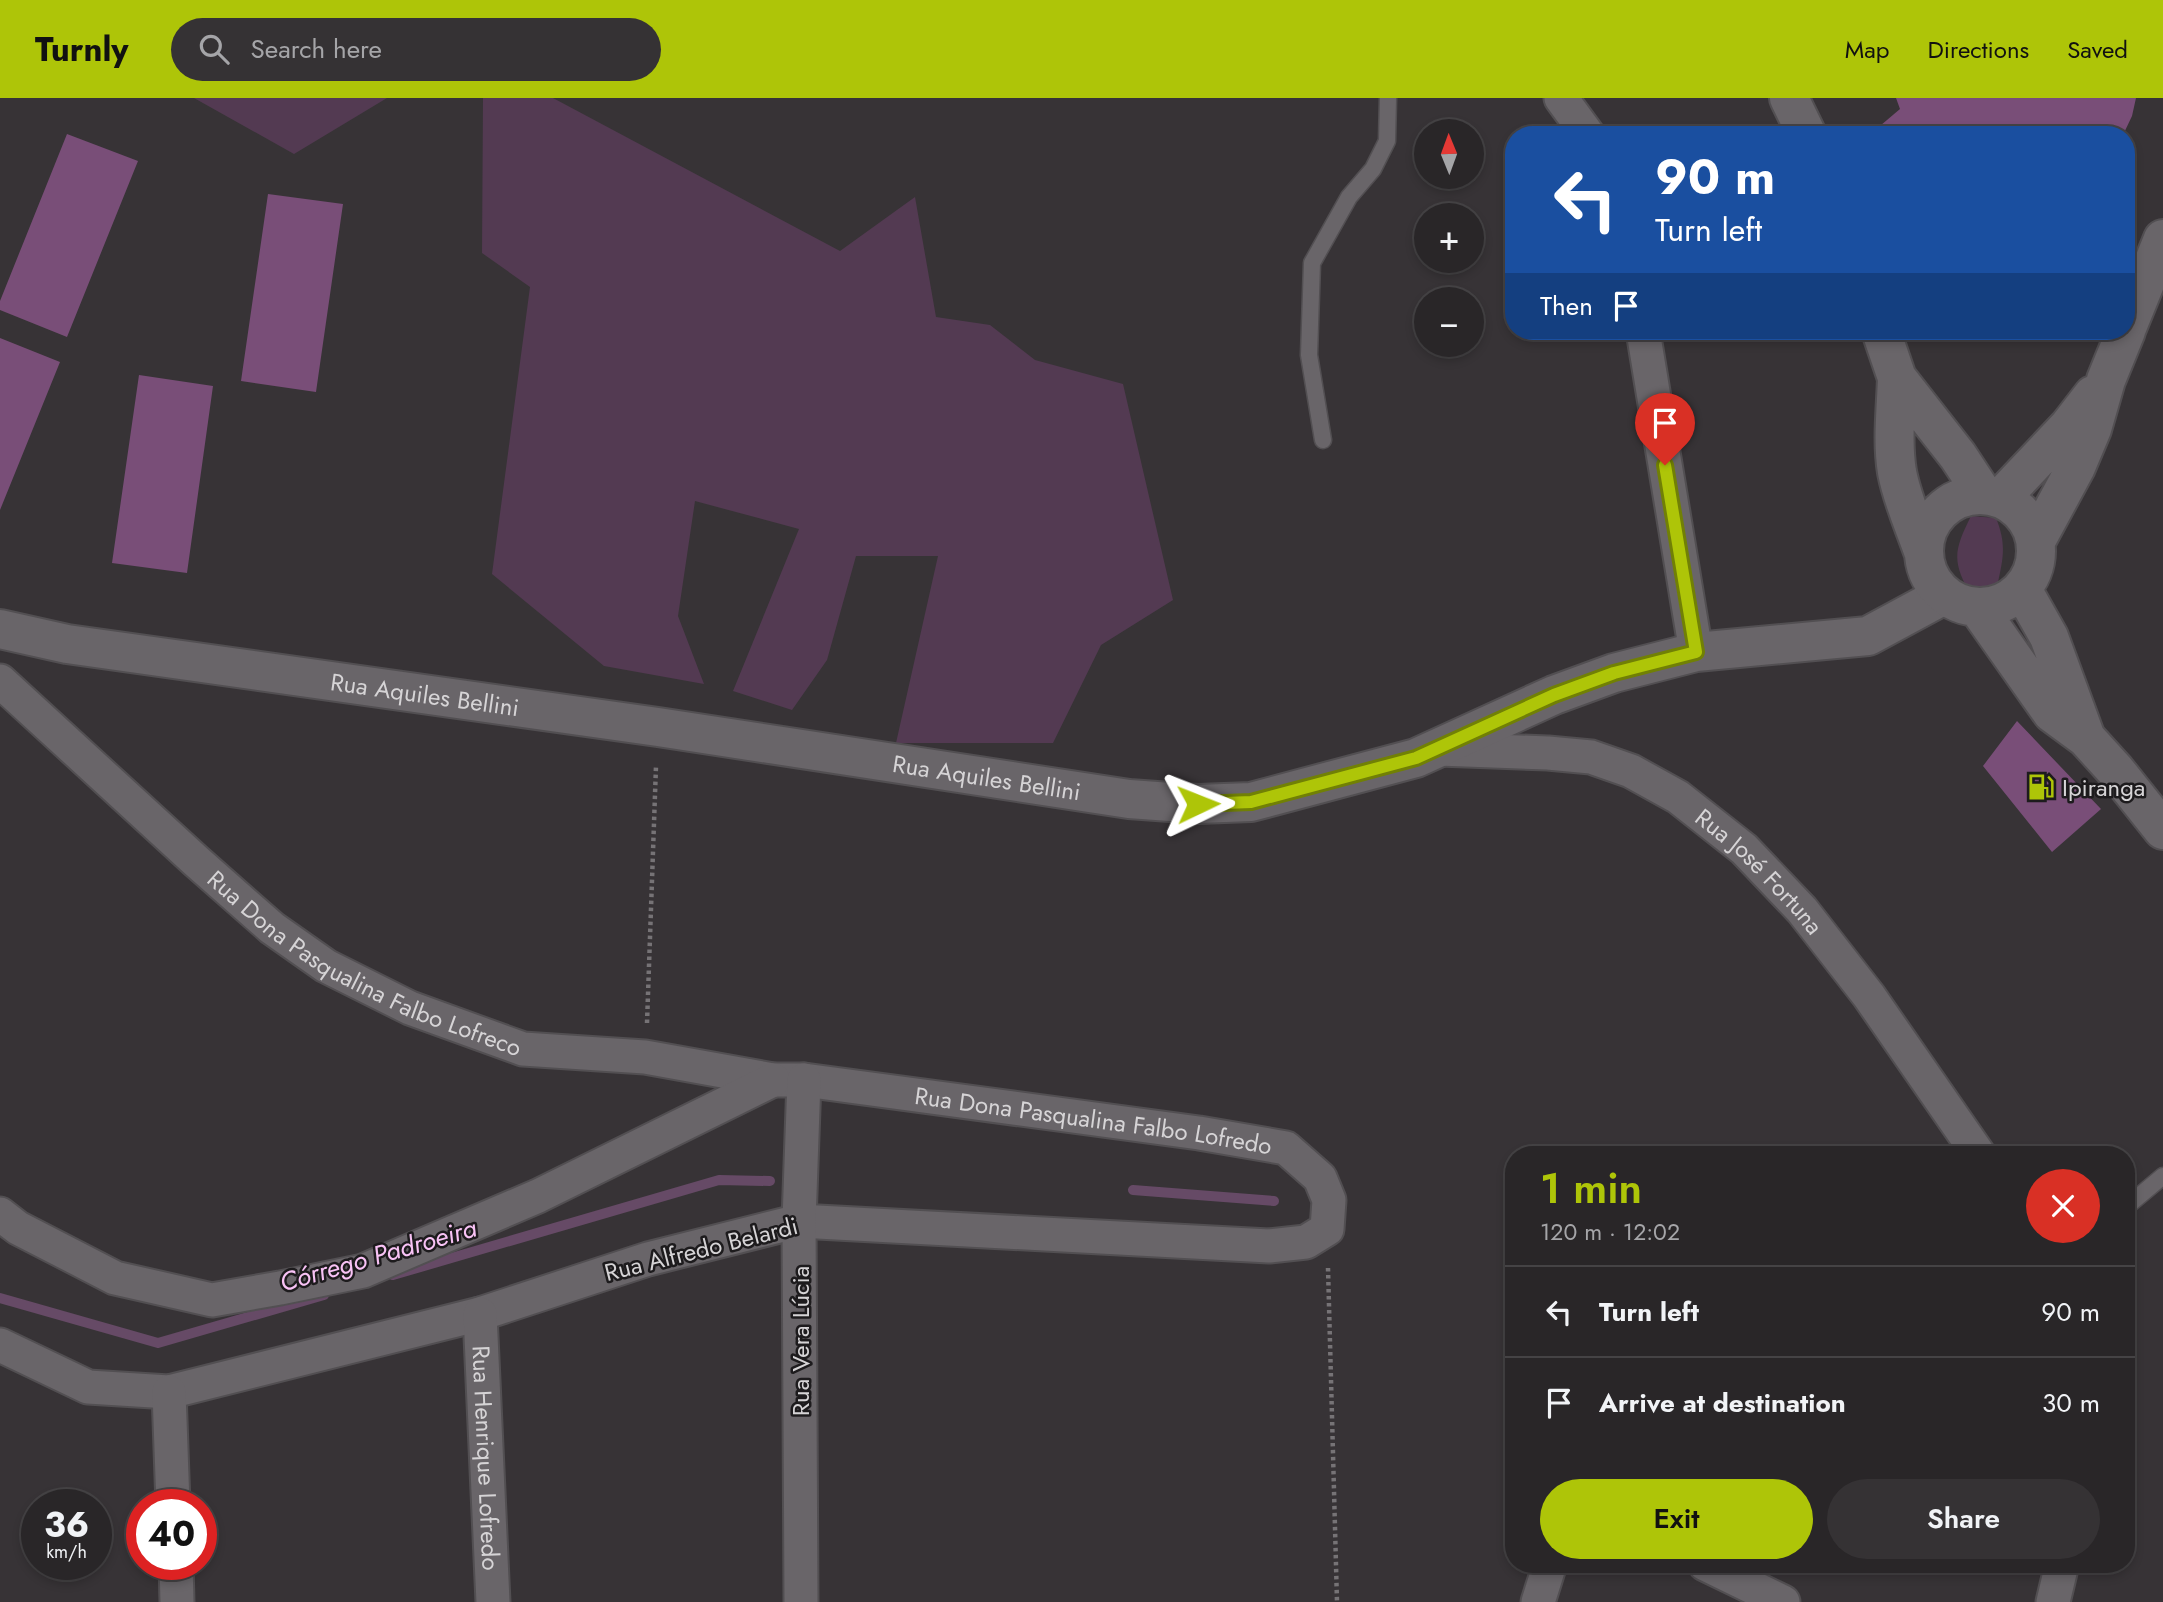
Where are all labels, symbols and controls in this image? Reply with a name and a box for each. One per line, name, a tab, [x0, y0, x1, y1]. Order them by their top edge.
search box	[171, 18, 661, 81]
text: Turnly	[35, 26, 129, 73]
icon: search	[195, 30, 233, 68]
text: Search here	[251, 30, 382, 68]
text: Map	[1845, 32, 1890, 67]
text: Directions	[1928, 32, 2029, 67]
text: Saved	[2067, 32, 2128, 67]
north arrow	[1414, 119, 1484, 189]
map controls	[1414, 119, 1484, 357]
text: 90 m	[1655, 142, 1775, 212]
icon: left	[1540, 154, 1631, 245]
button: +	[1414, 203, 1484, 273]
text: Turn left	[1655, 207, 1762, 253]
button: −	[1414, 287, 1484, 357]
text: Then	[1540, 287, 1593, 325]
icon: arrive	[1607, 287, 1645, 325]
pin	[1635, 393, 1695, 465]
icon: arrive	[1646, 404, 1684, 442]
street label: Rua Aquiles Bellini	[328, 664, 521, 725]
street label: Rua Aquiles Bellini	[890, 746, 1083, 809]
position arrow	[1161, 767, 1235, 841]
place label: Ipiranga	[2062, 770, 2145, 805]
fuel station icon: Ipiranga	[2026, 772, 2056, 802]
street label: Rua José Fortuna	[1688, 800, 1832, 942]
street label: Rua Dona Pasqualina Falbo Lofreco	[200, 862, 527, 1065]
street label: Rua Dona Pasqualina Falbo Lofredo	[913, 1078, 1275, 1163]
text: 1 min	[1540, 1158, 1642, 1219]
button: close	[2026, 1169, 2100, 1243]
street label: Rua Alfredo Belardi	[601, 1208, 801, 1290]
water label: Córrego Padroeira	[275, 1209, 482, 1301]
text: 120 m · 12:02	[1540, 1215, 1680, 1249]
street label: Rua Vera Lúcia	[783, 1266, 818, 1416]
icon: left	[1540, 1293, 1578, 1331]
text: Turn left	[1599, 1293, 1699, 1331]
text: 90 m	[2041, 1293, 2100, 1331]
street label: Rua Henrique Lofredo	[464, 1345, 509, 1571]
icon: arrive	[1540, 1384, 1578, 1422]
text: Arrive at destination	[1599, 1384, 1846, 1422]
text: 30 m	[2042, 1384, 2100, 1422]
button: Exit	[1540, 1479, 1813, 1559]
button: Share	[1827, 1479, 2100, 1559]
speed limit sign: 40	[126, 1489, 217, 1580]
text: 36	[44, 1500, 89, 1550]
text: km/h	[46, 1539, 87, 1565]

